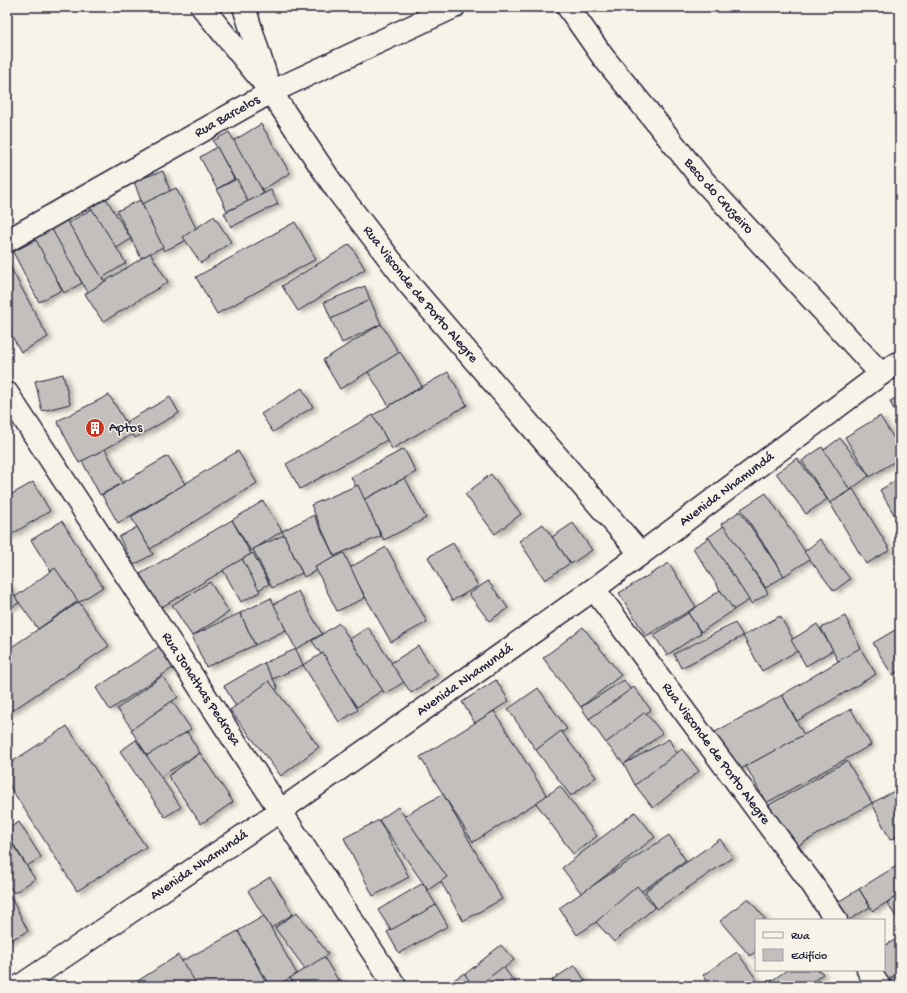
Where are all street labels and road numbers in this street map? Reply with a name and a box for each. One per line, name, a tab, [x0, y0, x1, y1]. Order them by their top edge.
street label: Rua Barcelos	[192, 91, 264, 142]
street label: Beco do Cruzeiro	[679, 154, 757, 238]
street label: Rua Visconde de Porto Alegre	[359, 223, 482, 367]
street label: Avenida Nhamundá	[676, 448, 779, 531]
street label: Rua Jonathas Pedrosa	[158, 629, 245, 750]
street label: Avenida Nhamundá	[413, 640, 518, 720]
street label: Rua Visconde de Porto Alegre	[658, 680, 774, 829]
street label: Avenida Nhamundá	[147, 826, 252, 904]

